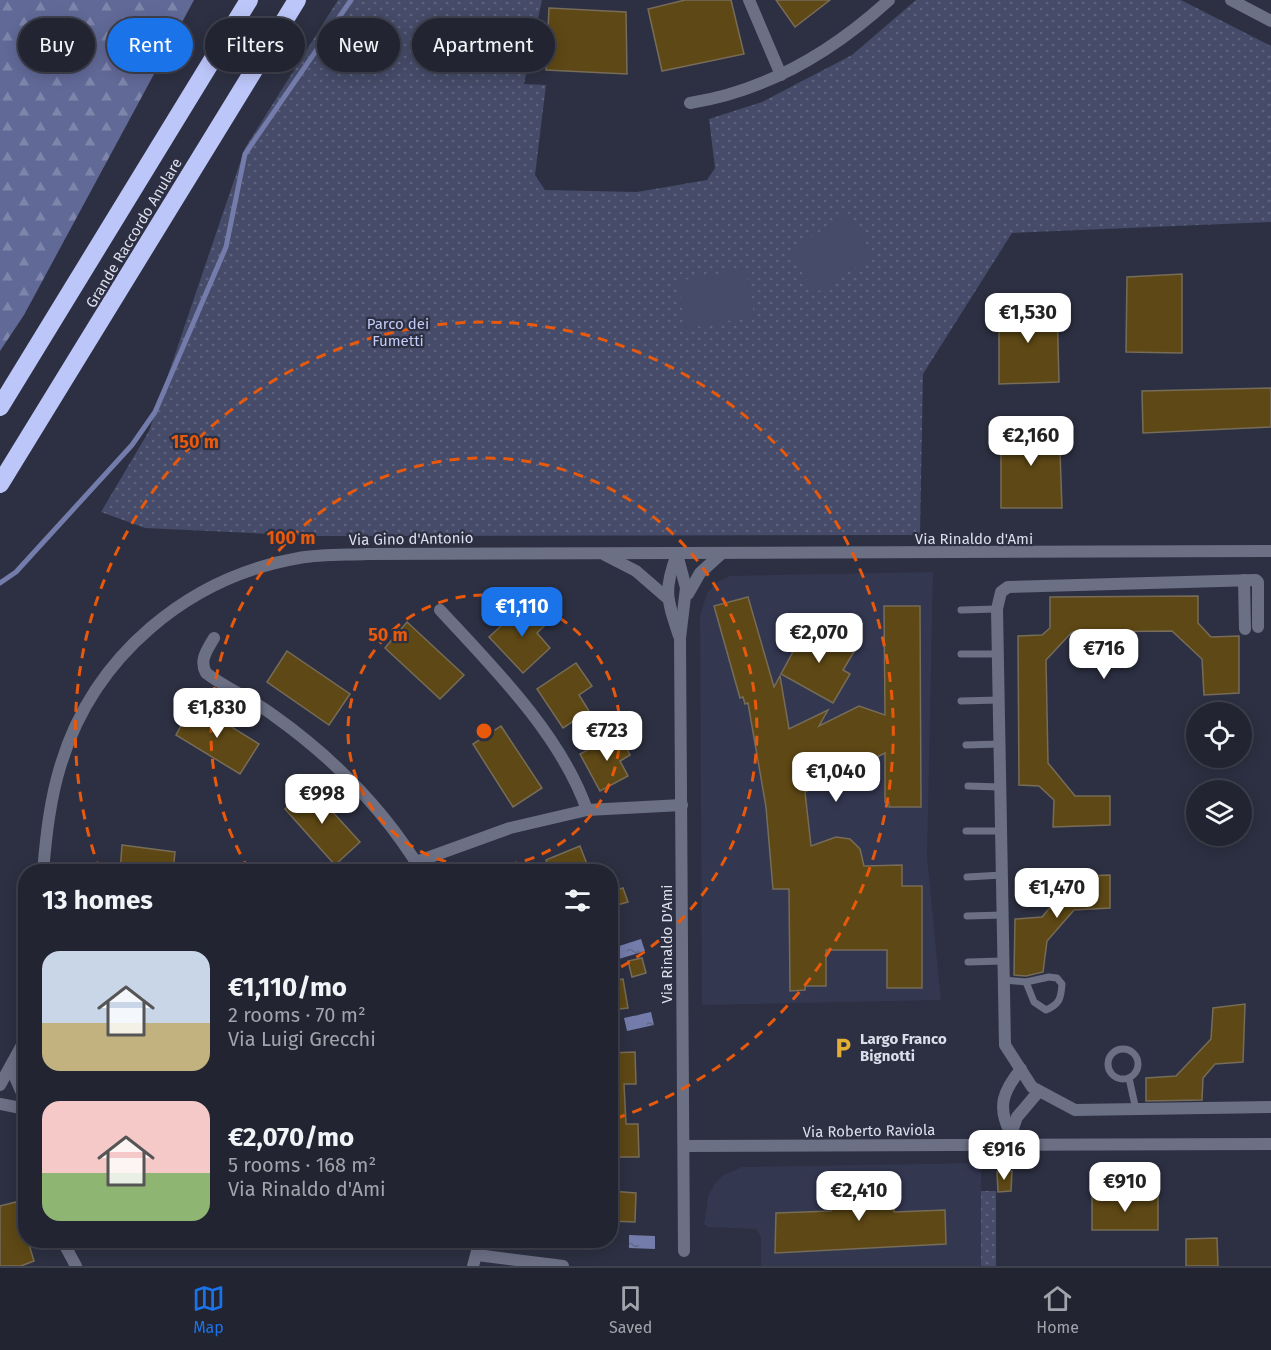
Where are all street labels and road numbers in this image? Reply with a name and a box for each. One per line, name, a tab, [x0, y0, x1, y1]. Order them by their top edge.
street label: Grande Raccordo Anulare	[82, 155, 186, 311]
street label: Via Gino d'Antonio	[348, 529, 474, 549]
street label: Via Rinaldo d'Ami	[915, 530, 1033, 548]
street label: Via Rinaldo D'Ami	[658, 884, 676, 1004]
street label: Via Roberto Raviola	[802, 1121, 936, 1141]

